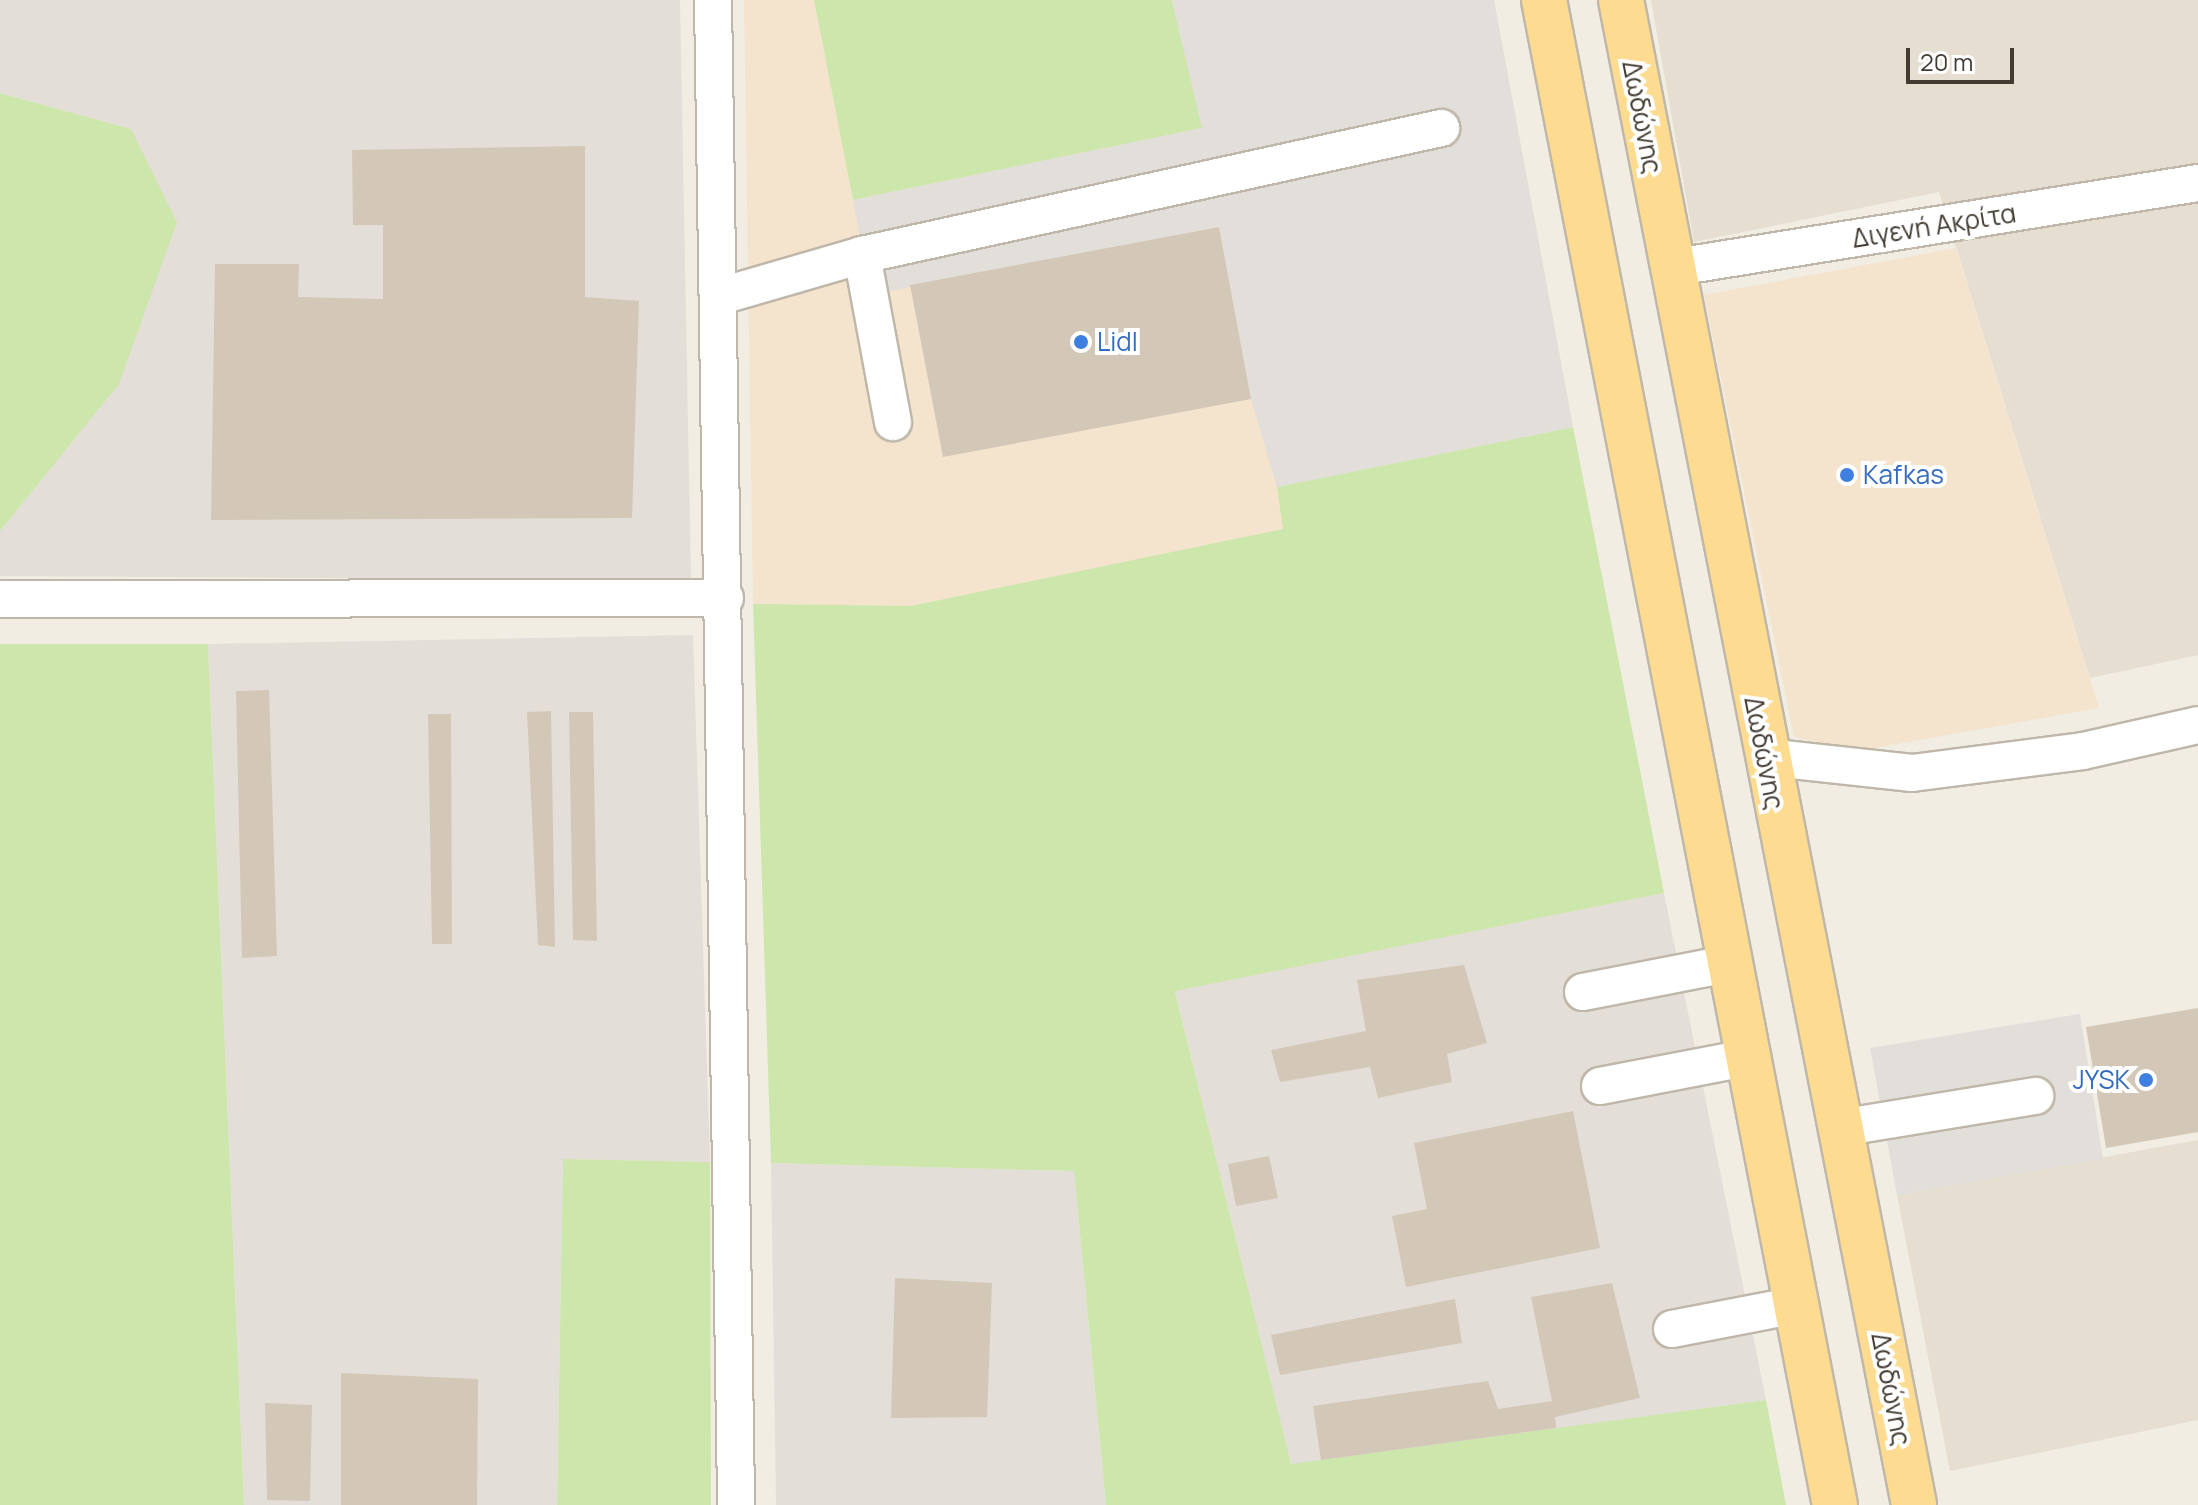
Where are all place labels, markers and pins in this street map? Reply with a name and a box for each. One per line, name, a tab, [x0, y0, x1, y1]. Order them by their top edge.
place label: Lidl	[1097, 326, 1138, 358]
marker: Lidl	[1072, 333, 1090, 351]
place label: Kafkas	[1863, 459, 1944, 491]
marker: Kafkas	[1838, 466, 1856, 484]
place label: JYSK	[2073, 1064, 2130, 1096]
marker: JYSK	[2137, 1071, 2155, 1089]

